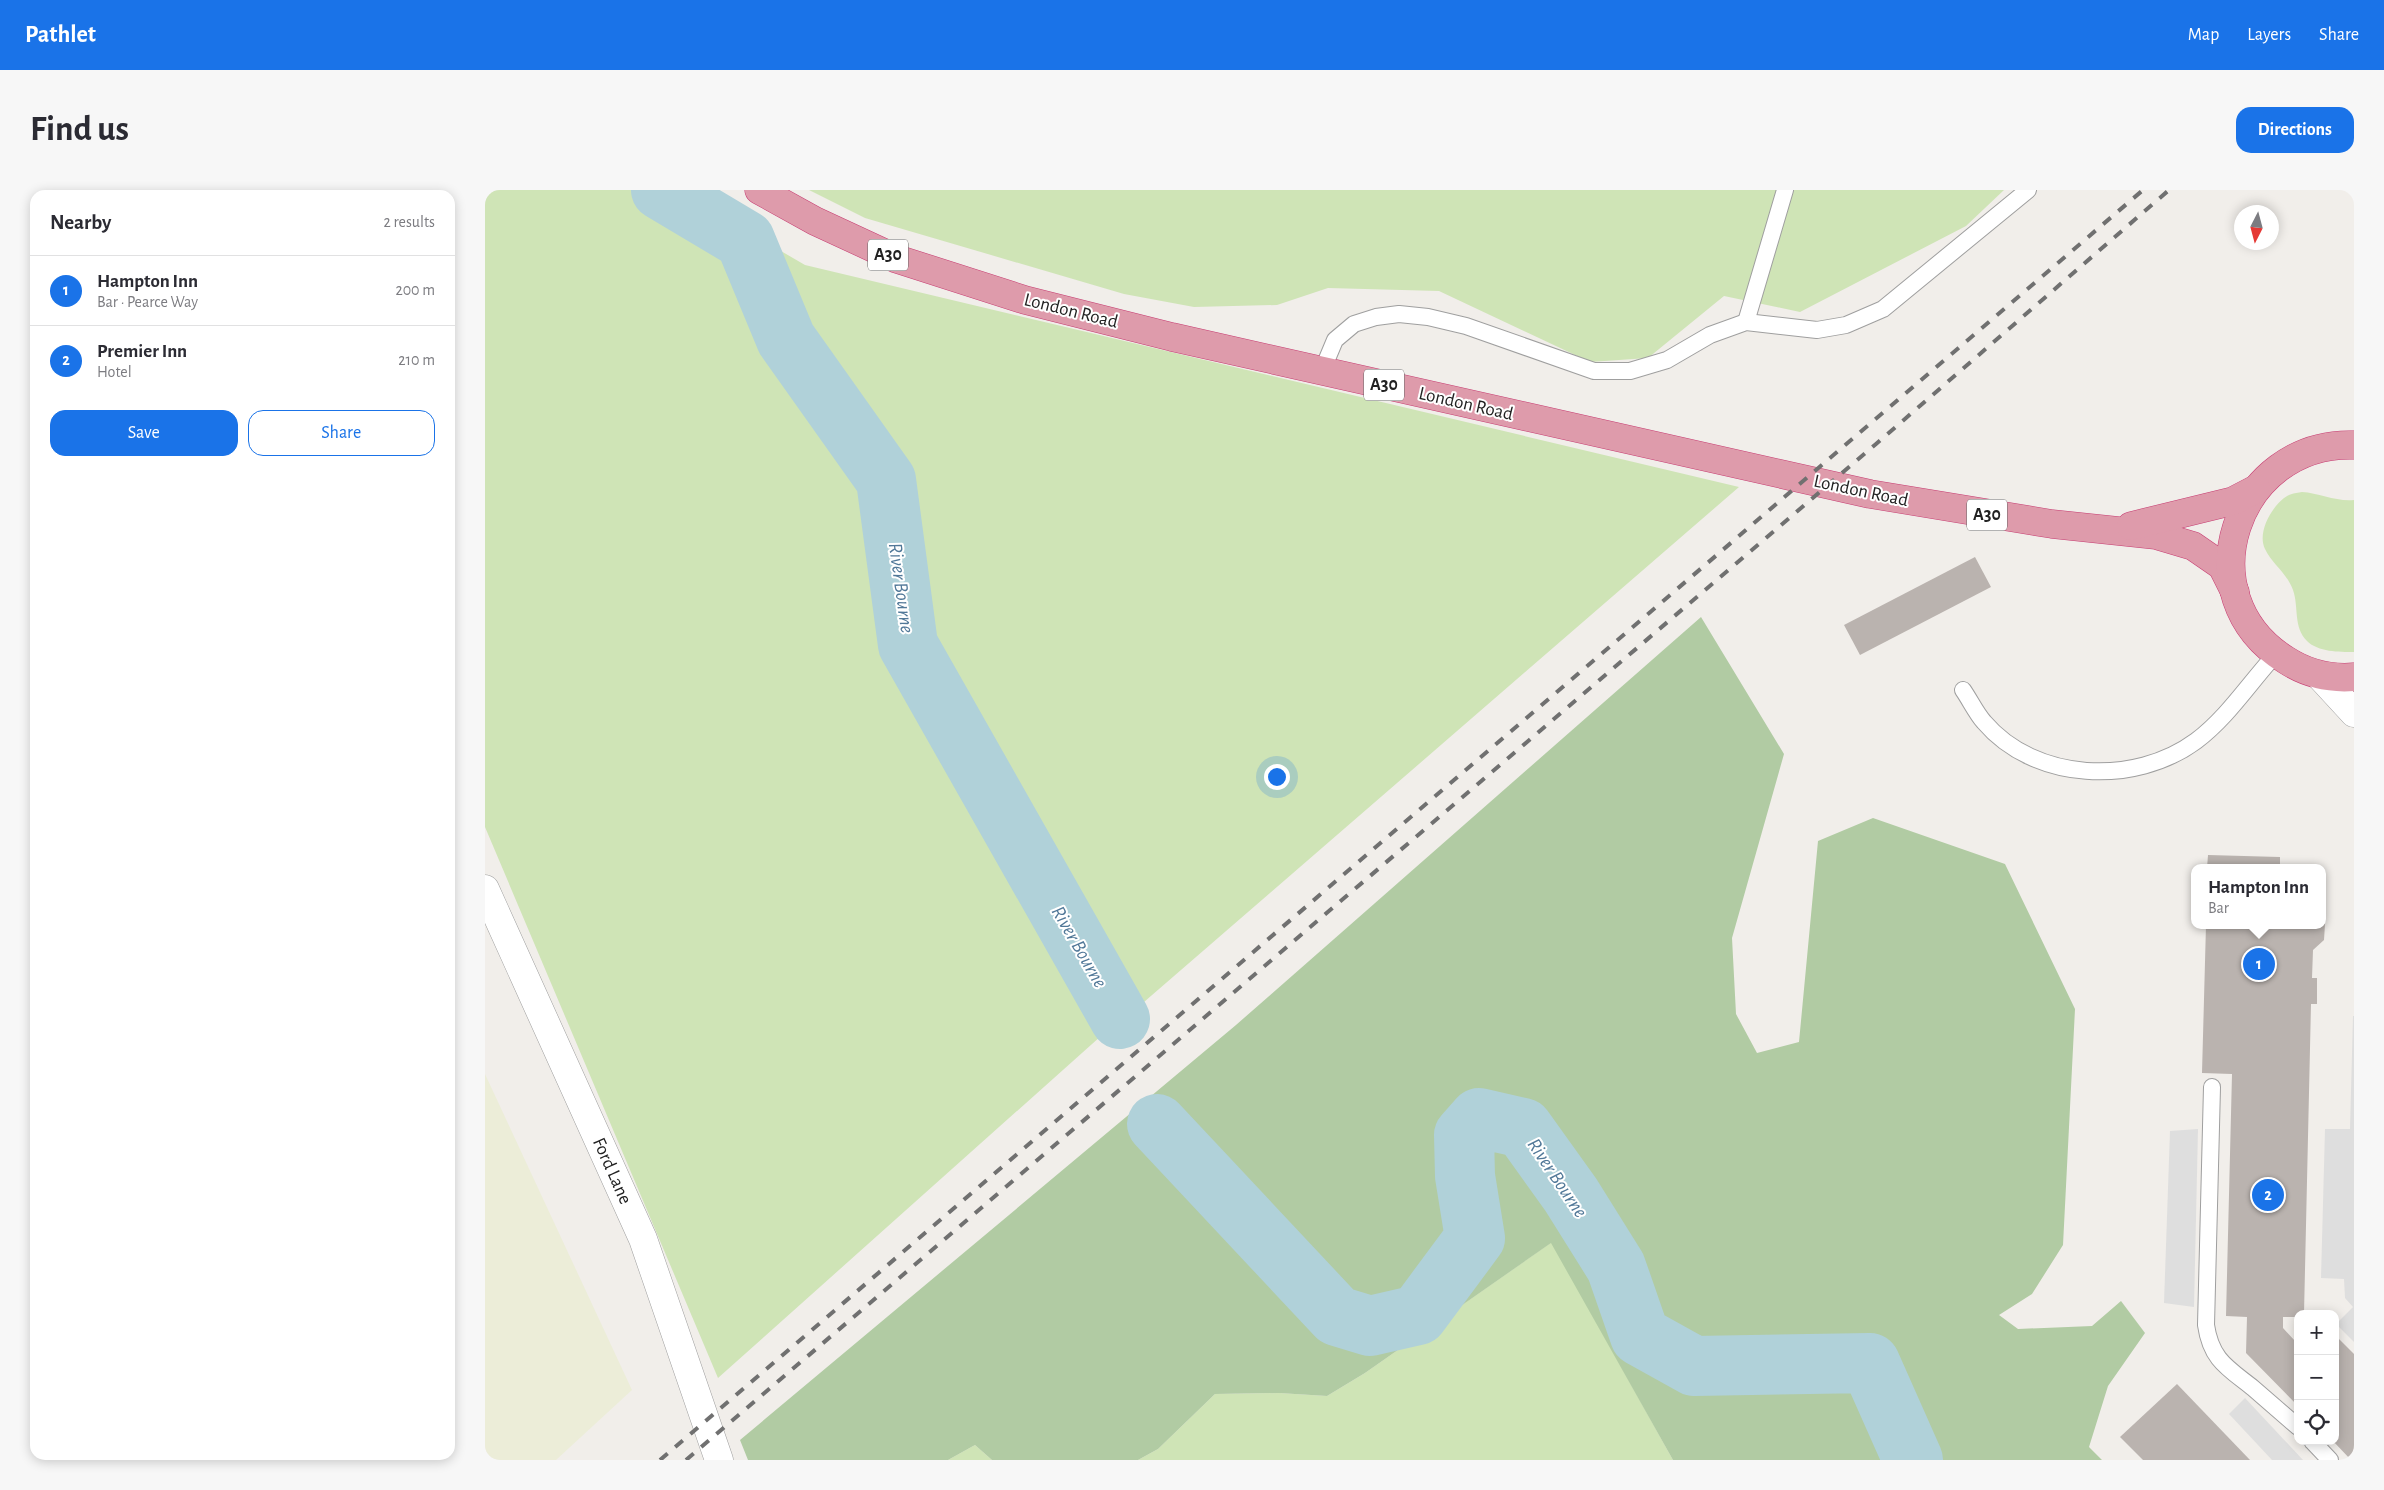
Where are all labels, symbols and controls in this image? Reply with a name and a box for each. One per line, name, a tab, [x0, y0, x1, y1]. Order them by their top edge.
text: Pathlet	[25, 23, 96, 47]
text: Map	[2188, 26, 2219, 44]
text: Layers	[2247, 26, 2291, 44]
text: Share	[2319, 26, 2359, 44]
button: Directions	[2236, 107, 2354, 153]
text: Find us	[30, 112, 129, 147]
north arrow	[2234, 205, 2279, 250]
text: Nearby	[50, 212, 111, 233]
text: 2 results	[383, 214, 435, 230]
road number: A30	[868, 240, 908, 270]
text: Hampton Inn	[97, 272, 198, 291]
text: 1	[63, 282, 69, 298]
text: 200 m	[395, 282, 435, 298]
street label: London Road	[1022, 290, 1120, 332]
text: Bar · Pearce Way	[97, 294, 198, 310]
text: Premier Inn	[97, 342, 187, 361]
text: 2	[62, 352, 70, 368]
text: 210 m	[398, 352, 435, 368]
text: Hotel	[97, 364, 132, 380]
road number: A30	[1364, 370, 1404, 400]
street label: London Road	[1417, 384, 1515, 424]
button: Save	[50, 410, 238, 456]
button: Share	[248, 410, 435, 456]
street label: London Road	[1812, 472, 1910, 510]
road number: A30	[1967, 500, 2007, 530]
water label: River Bourne	[885, 542, 917, 635]
your location	[1264, 764, 1290, 790]
popup	[2191, 864, 2326, 929]
text: Hampton Inn	[2208, 878, 2309, 897]
text: Bar	[2208, 900, 2229, 916]
water label: River Bourne	[1048, 903, 1111, 992]
pin: 1	[2243, 945, 2275, 983]
street label: Ford Lane	[589, 1135, 635, 1207]
water label: River Bourne	[1523, 1135, 1591, 1222]
pin: 2	[2252, 1176, 2284, 1214]
map controls	[2294, 1310, 2339, 1445]
button: +	[2294, 1310, 2339, 1355]
button: −	[2294, 1355, 2339, 1400]
button: locate	[2294, 1400, 2339, 1445]

